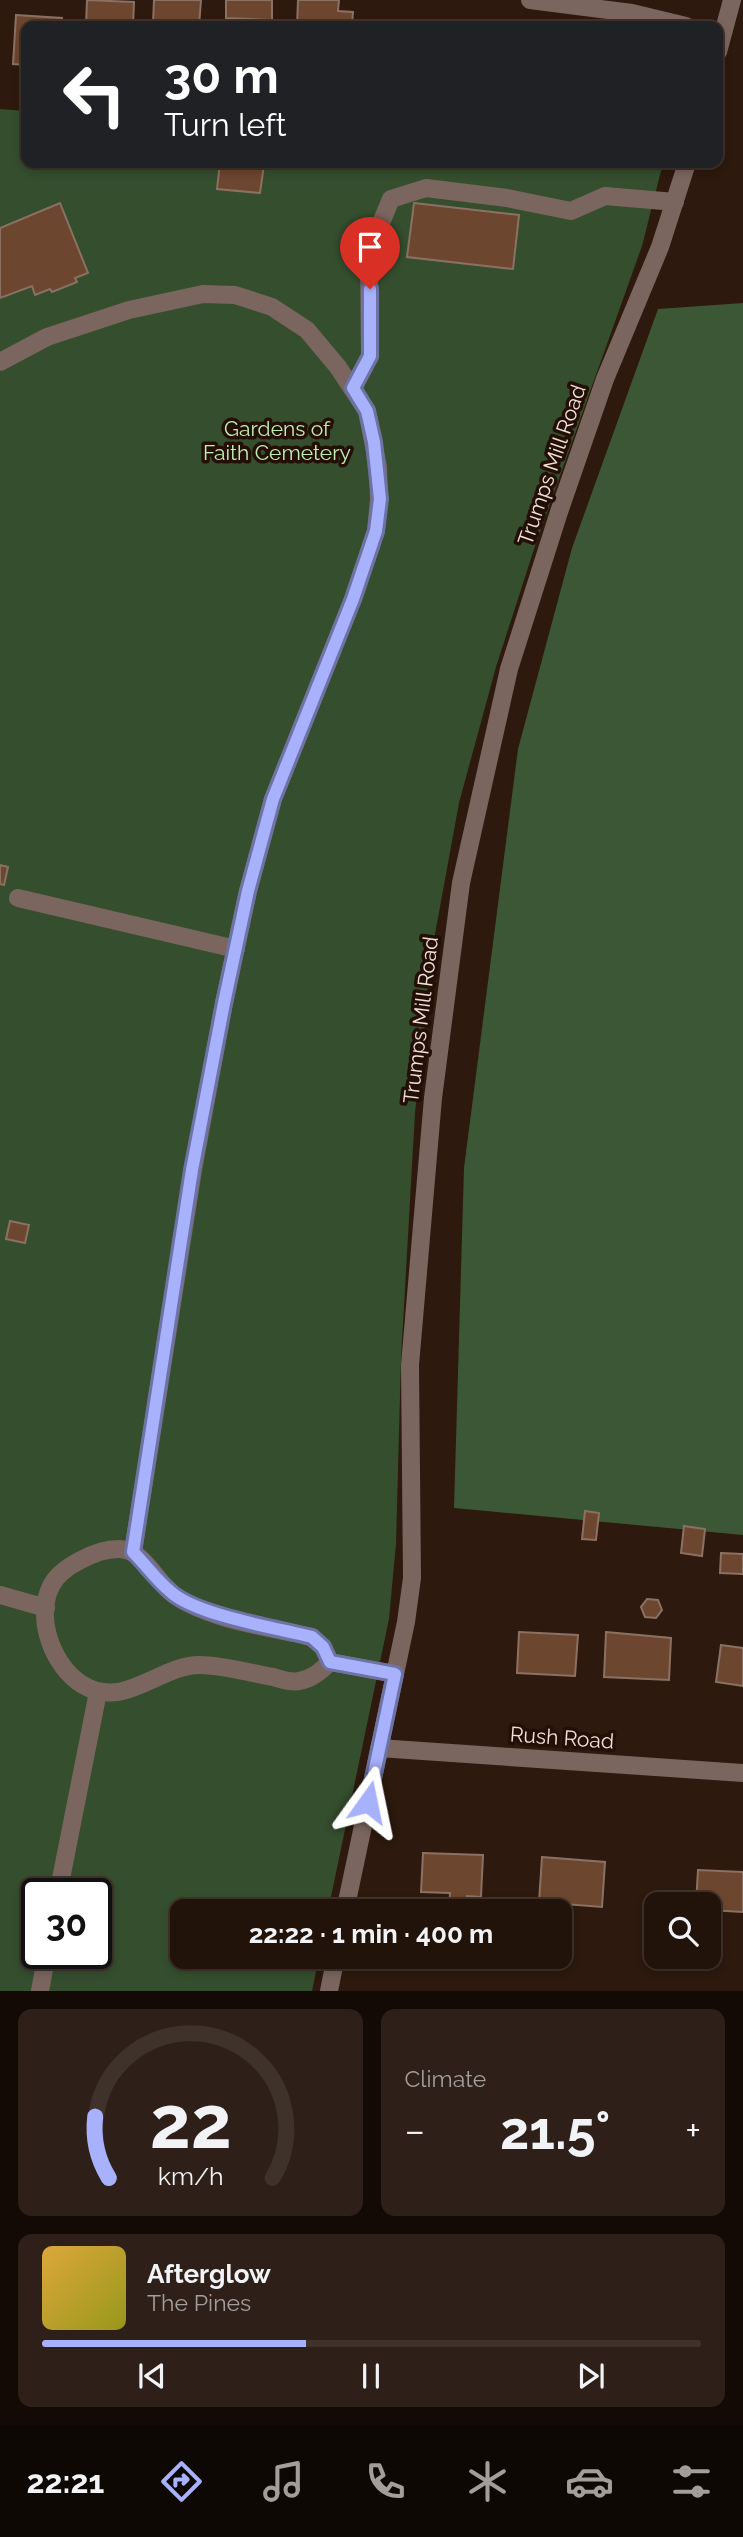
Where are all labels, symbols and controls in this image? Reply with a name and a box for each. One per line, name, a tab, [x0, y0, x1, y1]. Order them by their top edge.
text: 30 m	[164, 47, 279, 104]
icon: left	[49, 49, 140, 140]
text: Turn left	[164, 106, 286, 143]
pin	[340, 217, 400, 289]
icon: arrive	[351, 228, 389, 266]
street label: Trumps Mill Road	[512, 381, 591, 548]
park label: Gardens of Faith Cemetery	[203, 416, 351, 465]
street label: Trumps Mill Road	[398, 935, 443, 1105]
street label: Rush Road	[509, 1721, 615, 1754]
position arrow	[331, 1765, 405, 1839]
speed limit sign: 30	[21, 1878, 112, 1969]
map controls	[644, 1892, 721, 1969]
button: search	[644, 1892, 721, 1969]
text: 22:22 · 1 min · 400 m	[249, 1919, 493, 1949]
text: Climate	[405, 2065, 486, 2092]
text: 22	[149, 2081, 231, 2166]
text: 21.5°	[500, 2100, 610, 2161]
text: −	[405, 2108, 425, 2153]
text: +	[685, 2108, 701, 2153]
text: km/h	[157, 2161, 223, 2191]
text: Afterglow	[147, 2259, 271, 2289]
text: The Pines	[147, 2289, 251, 2316]
icon: previous	[133, 2357, 171, 2395]
icon: pause	[352, 2357, 390, 2395]
icon: next	[572, 2357, 610, 2395]
icon: directions	[157, 2457, 206, 2506]
icon: music	[259, 2457, 308, 2506]
icon: phone	[361, 2457, 410, 2506]
icon: climate	[463, 2457, 512, 2506]
icon: car	[565, 2457, 614, 2506]
icon: filters	[667, 2457, 716, 2506]
text: 22:21	[27, 2463, 104, 2500]

